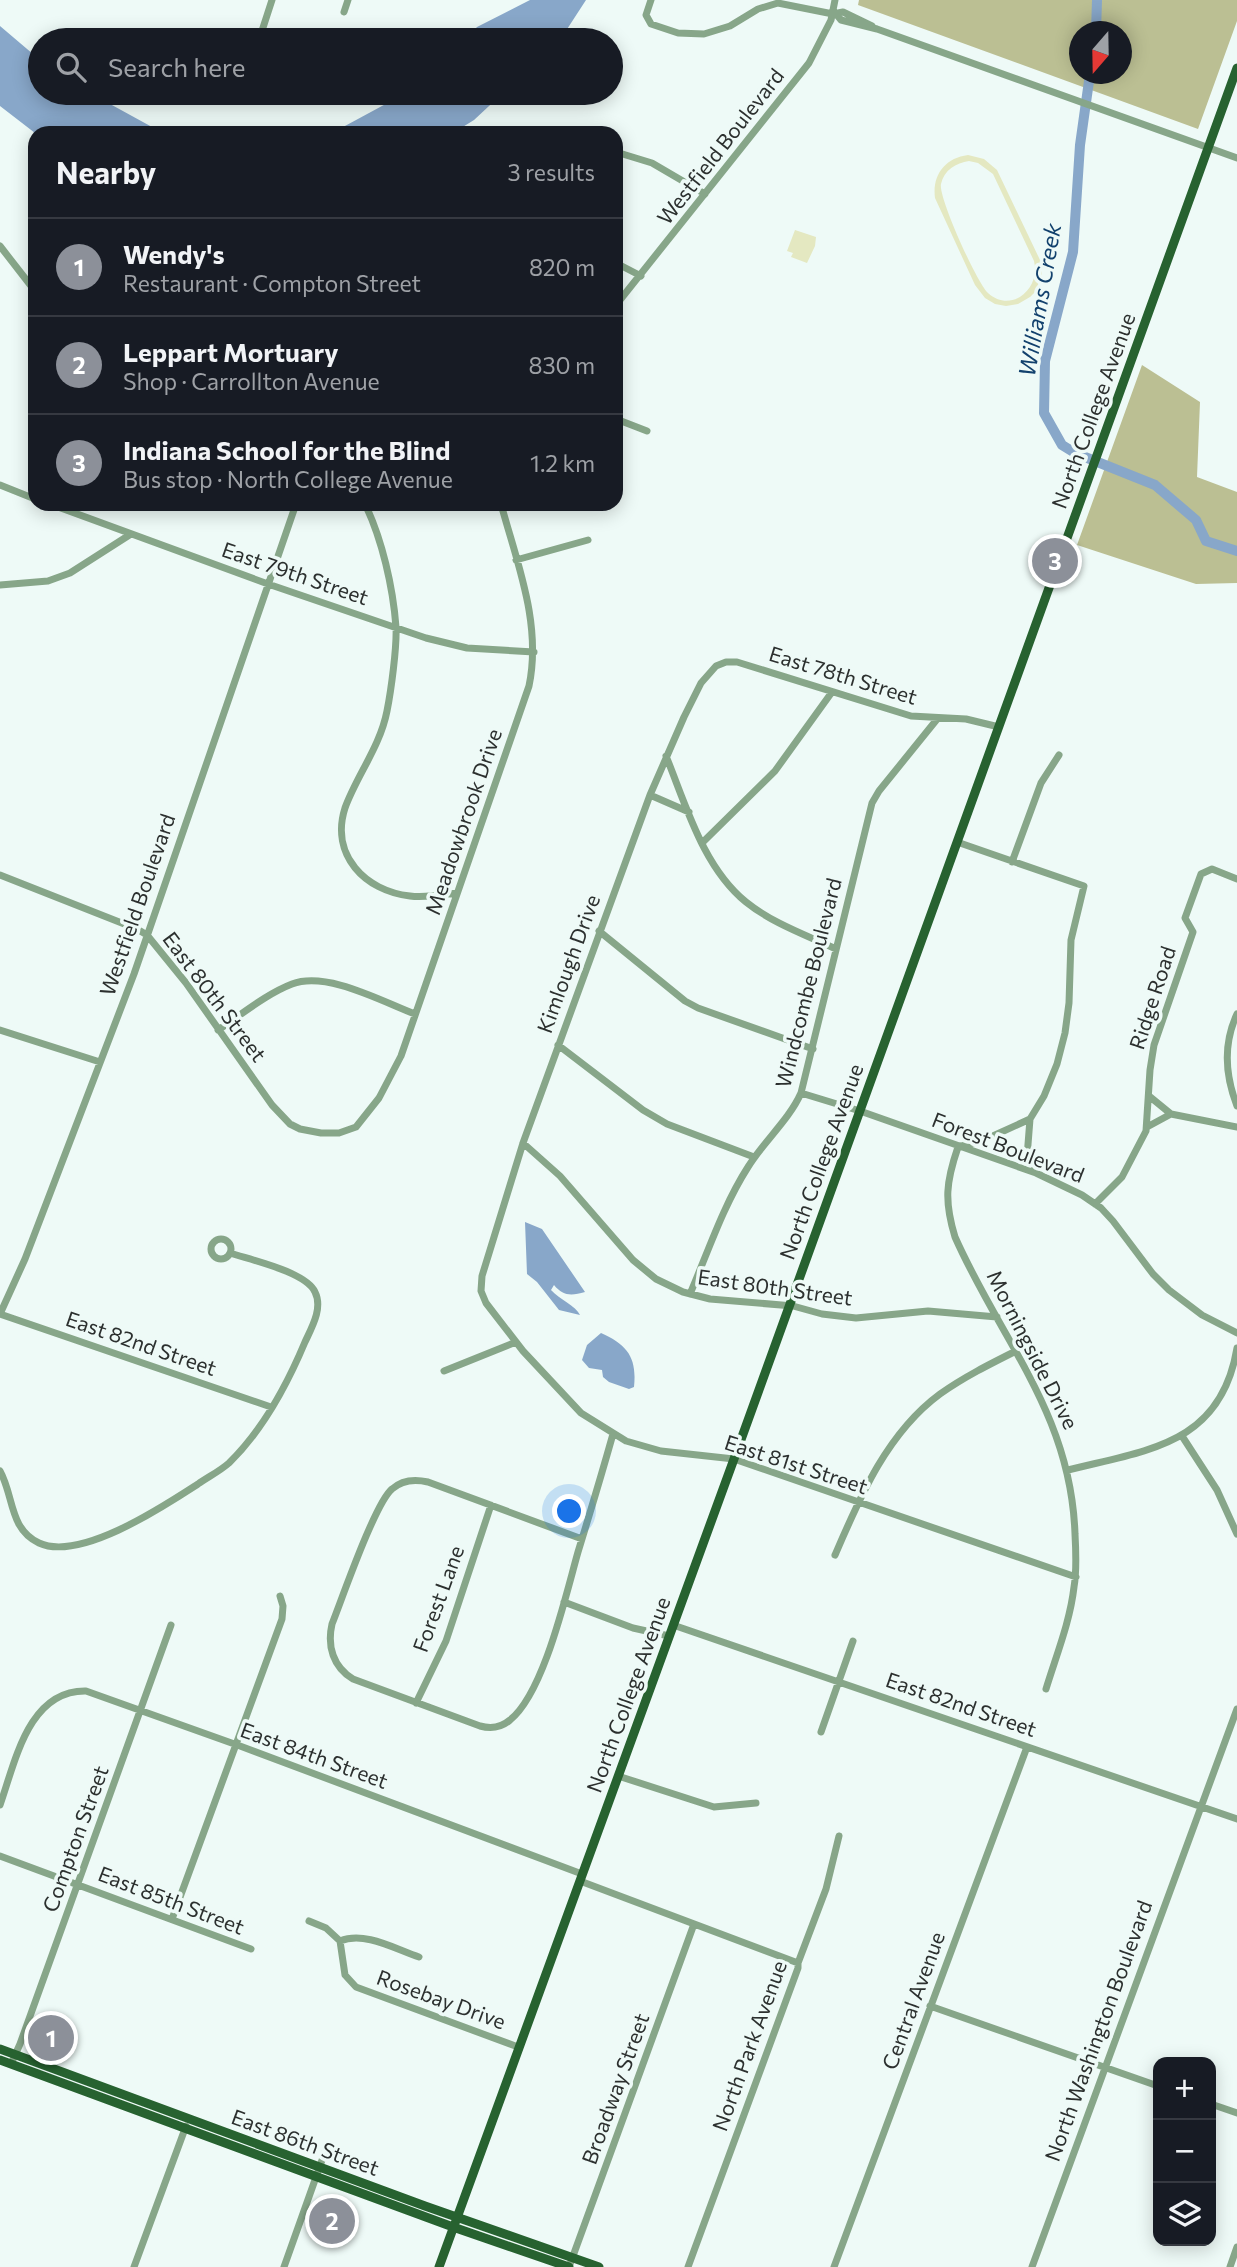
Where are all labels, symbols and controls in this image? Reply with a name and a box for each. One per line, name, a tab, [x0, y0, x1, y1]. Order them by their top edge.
north arrow	[1069, 21, 1132, 84]
search box	[28, 28, 623, 105]
icon: search	[52, 48, 90, 86]
text: Search here	[108, 51, 246, 82]
street label: Westfield Boulevard	[651, 63, 788, 229]
text: Nearby	[56, 153, 156, 190]
text: 3 results	[508, 158, 595, 186]
water label: Williams Creek	[1012, 220, 1066, 379]
text: Wendy's	[123, 238, 225, 269]
text: 1	[74, 253, 84, 281]
text: 820 m	[529, 253, 595, 281]
text: Restaurant · Compton Street	[123, 269, 421, 297]
street label: North College Avenue	[1046, 309, 1140, 512]
text: Leppart Mortuary	[123, 336, 339, 367]
text: 2	[72, 351, 86, 379]
text: 830 m	[529, 351, 595, 379]
text: Shop · Carrollton Avenue	[123, 367, 380, 395]
text: Indiana School for the Blind	[123, 434, 450, 465]
text: 3	[72, 449, 86, 477]
text: 1.2 km	[530, 449, 595, 477]
text: Bus stop · North College Avenue	[123, 465, 453, 493]
pin: 3	[1032, 535, 1078, 587]
street label: East 79th Street	[219, 536, 372, 609]
street label: East 78th Street	[766, 640, 920, 709]
street label: Meadowbrook Drive	[419, 725, 506, 918]
street label: Westfield Boulevard	[94, 810, 180, 999]
street label: Windcombe Boulevard	[769, 875, 846, 1090]
street label: Kimlough Drive	[531, 891, 604, 1036]
street label: East 80th Street	[158, 926, 272, 1066]
street label: Ridge Road	[1123, 943, 1180, 1052]
street label: North College Avenue	[774, 1060, 868, 1263]
street label: Forest Boulevard	[929, 1106, 1088, 1187]
street label: East 80th Street	[696, 1263, 854, 1310]
street label: Morningside Drive	[983, 1266, 1084, 1433]
street label: East 82nd Street	[63, 1305, 220, 1380]
street label: East 81st Street	[722, 1429, 871, 1498]
your location	[552, 1494, 586, 1528]
street label: Forest Lane	[407, 1542, 468, 1655]
street label: North College Avenue	[581, 1593, 675, 1796]
street label: East 82nd Street	[883, 1666, 1040, 1741]
street label: East 84th Street	[237, 1716, 392, 1793]
street label: Compton Street	[37, 1762, 113, 1915]
street label: East 85th Street	[95, 1860, 248, 1939]
street label: North Washington Boulevard	[1039, 1897, 1157, 2164]
street label: Central Avenue	[876, 1928, 949, 2073]
street label: North Park Avenue	[706, 1957, 791, 2134]
street label: Rosebay Drive	[374, 1964, 509, 2033]
street label: Broadway Street	[576, 2010, 654, 2167]
pin: 1	[28, 2012, 74, 2064]
map controls	[1153, 2057, 1216, 2246]
button: +	[1153, 2057, 1216, 2120]
street label: East 86th Street	[228, 2103, 383, 2180]
button: −	[1153, 2120, 1216, 2183]
button: layers	[1153, 2183, 1216, 2246]
pin: 2	[309, 2195, 355, 2247]

